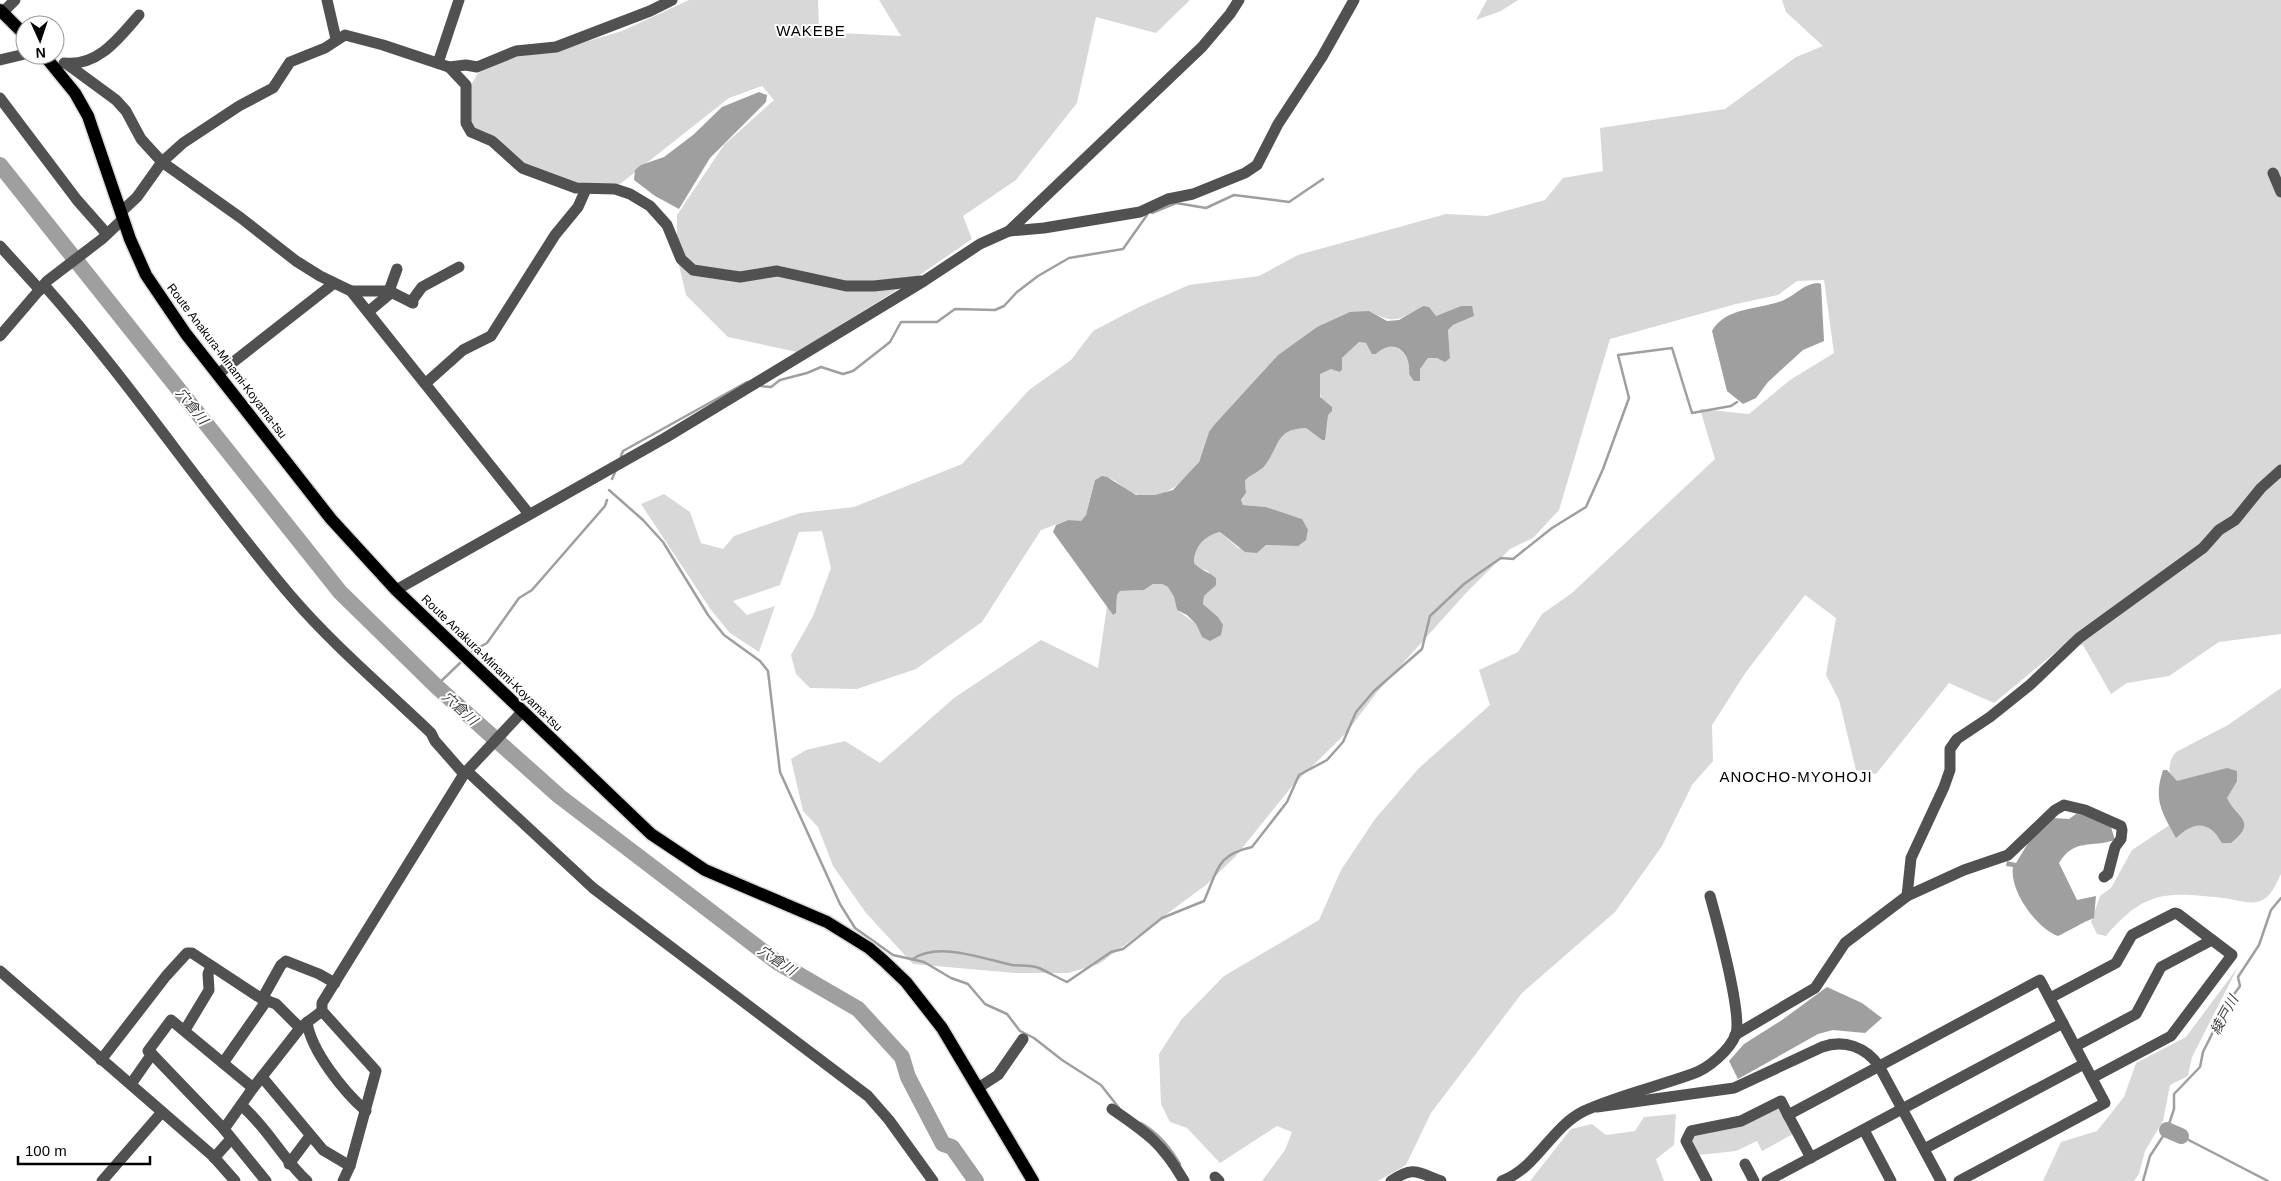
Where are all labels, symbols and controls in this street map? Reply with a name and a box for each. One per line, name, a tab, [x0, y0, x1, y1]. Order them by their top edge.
north arrow	[15, 15, 65, 65]
district label: WAKEBE	[776, 22, 846, 39]
text: N	[35, 45, 46, 61]
street label: Route Anakura-Minami-Koyama-tsu	[164, 281, 290, 441]
water label: 穴倉川	[173, 385, 213, 429]
street label: Route Anakura-Minami-Koyama-tsu	[419, 592, 565, 734]
water label: 穴倉川	[439, 688, 482, 729]
district label: ANOCHO-MYOHOJI	[1719, 768, 1873, 785]
water label: 穴倉川	[755, 942, 801, 979]
water label: 綾戸川	[2207, 991, 2242, 1037]
scale bar	[18, 1134, 150, 1166]
text: 100 m	[25, 1142, 67, 1159]

